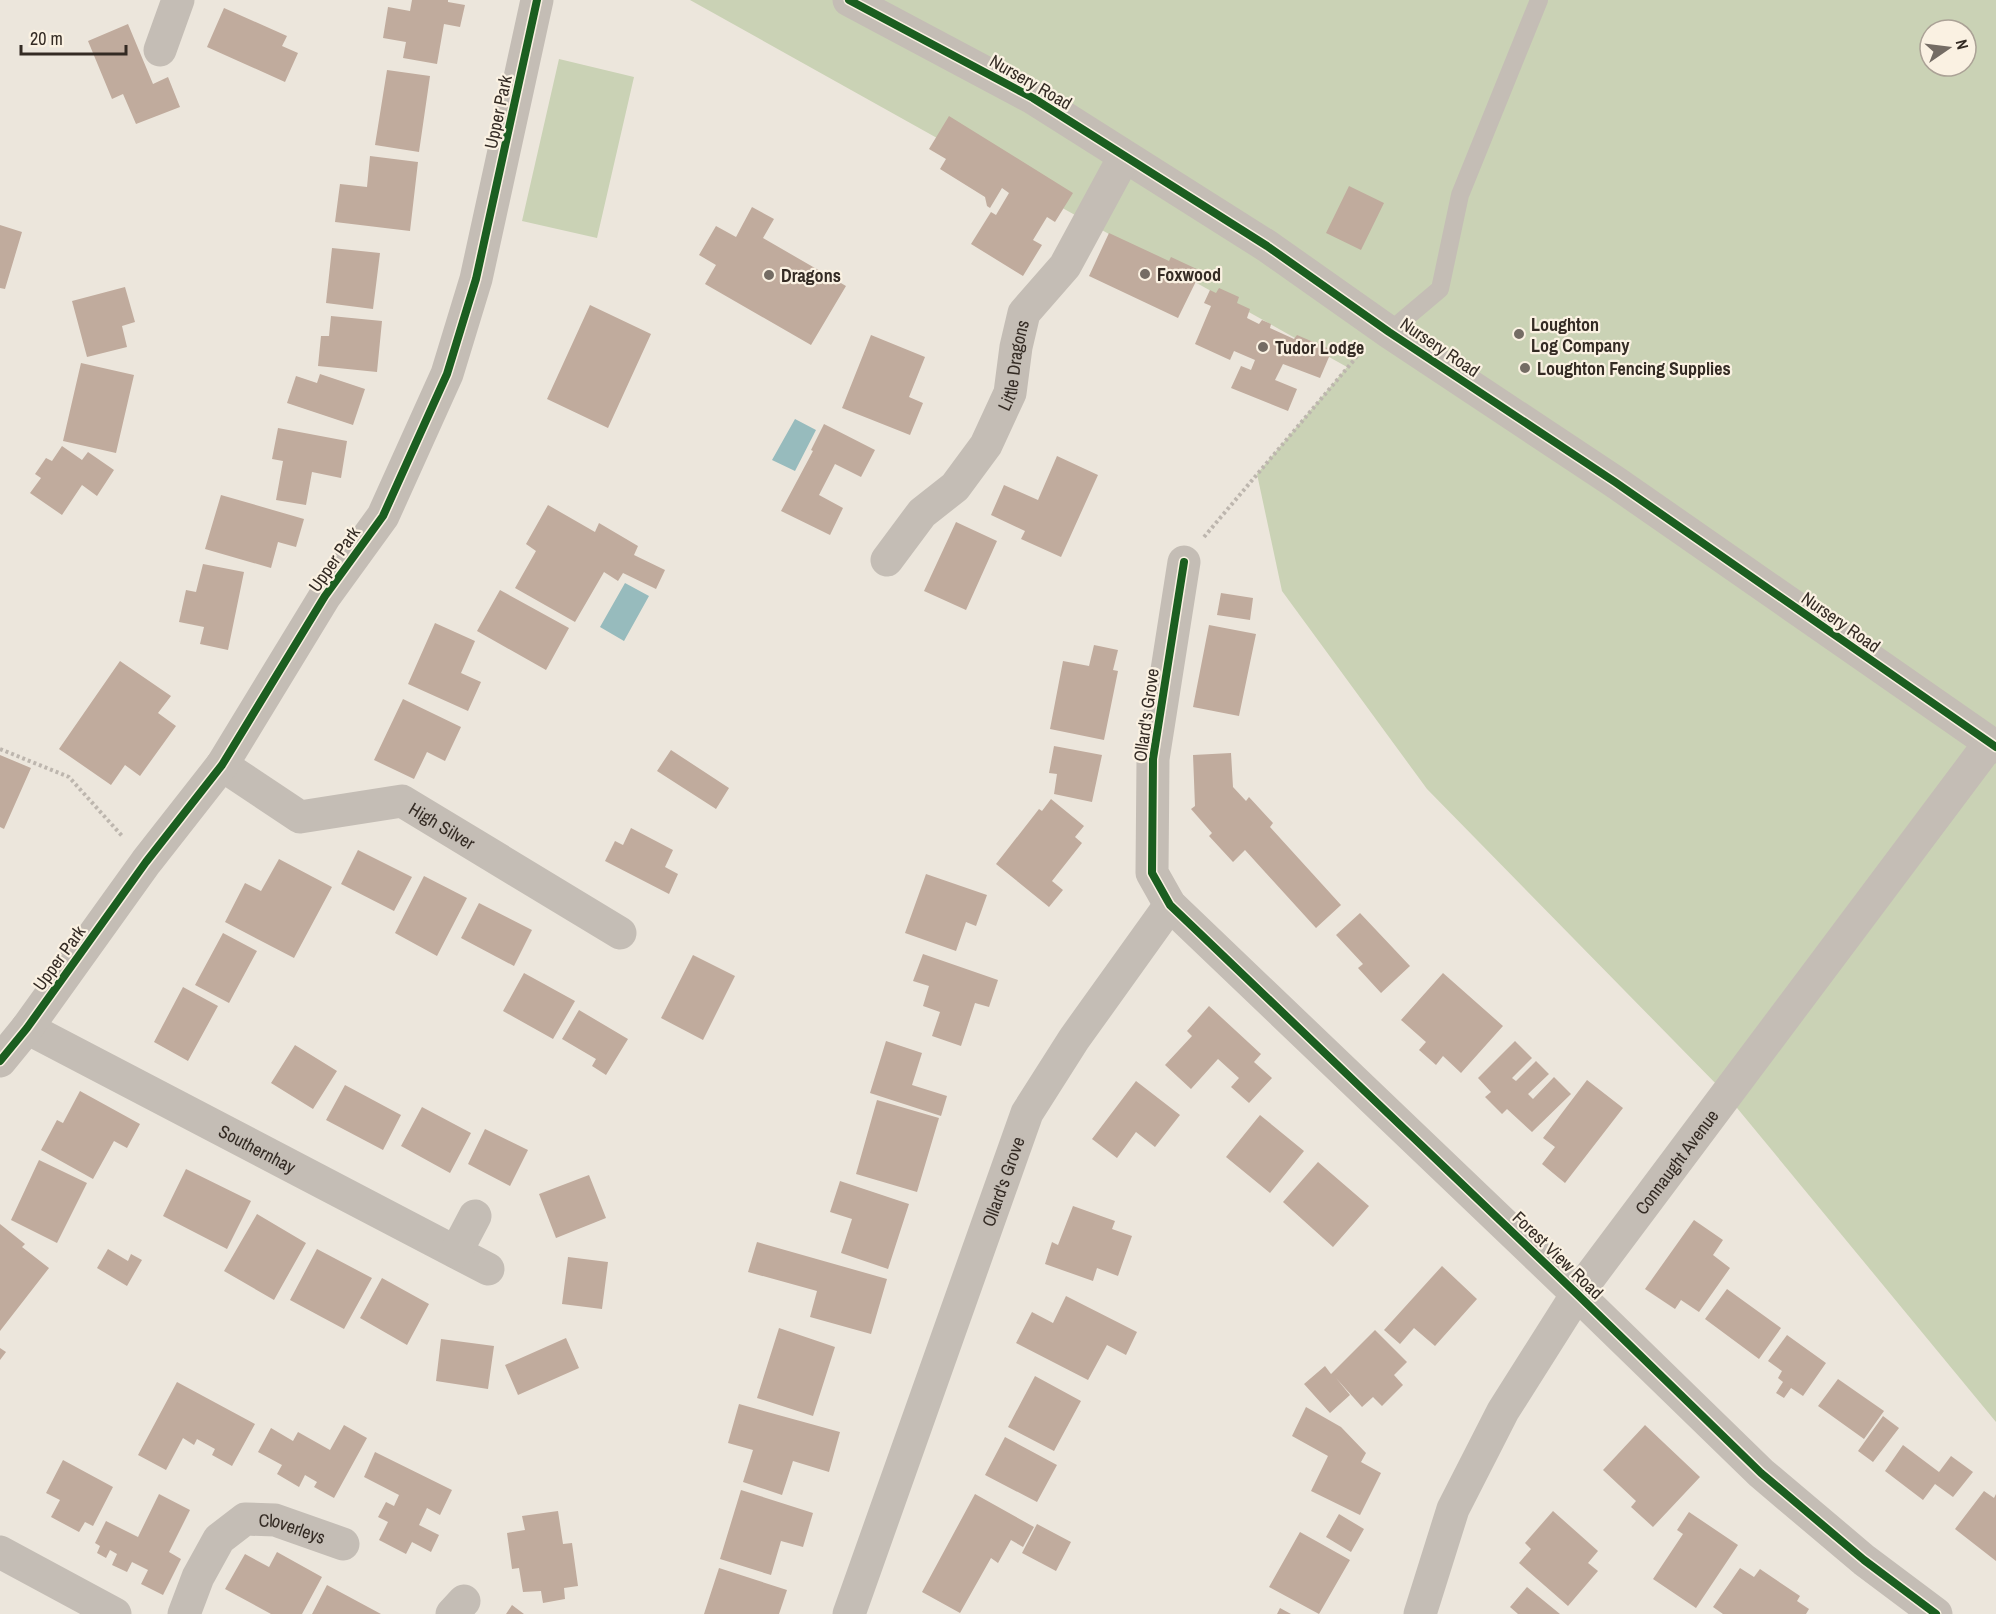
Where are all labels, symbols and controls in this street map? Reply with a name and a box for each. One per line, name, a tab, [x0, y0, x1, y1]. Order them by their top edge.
scale bar	[21, 18, 126, 56]
north arrow	[1918, 18, 1978, 78]
text: 20 m	[30, 26, 63, 51]
text: N	[1951, 37, 1974, 52]
street label: Nursery Road	[985, 48, 1077, 116]
street label: Upper Park	[478, 72, 518, 151]
place label: Foxwood	[1157, 262, 1221, 287]
place label: Dragons	[781, 263, 841, 288]
marker: Foxwood	[1138, 267, 1152, 281]
marker: Dragons	[762, 268, 776, 282]
street label: Nursery Road	[1395, 311, 1485, 383]
place label: Loughton Log Company	[1531, 312, 1630, 358]
street label: Little Dragons	[991, 317, 1034, 415]
marker: Loughton Log Company	[1512, 327, 1526, 341]
place label: Tudor Lodge	[1275, 335, 1364, 360]
marker: Tudor Lodge	[1256, 340, 1270, 354]
place label: Loughton Fencing Supplies	[1537, 356, 1731, 381]
marker: Loughton Fencing Supplies	[1518, 361, 1532, 375]
street label: Upper Park	[302, 521, 366, 597]
street label: Nursery Road	[1797, 586, 1885, 658]
street label: Ollard's Grove	[1127, 667, 1165, 763]
street label: High Silver	[404, 796, 480, 855]
street label: Upper Park	[27, 920, 91, 996]
street label: Connaught Avenue	[1629, 1104, 1724, 1219]
street label: Southernhay	[214, 1118, 301, 1179]
street label: Ollard's Grove	[975, 1133, 1030, 1230]
street label: Forest View Road	[1507, 1205, 1609, 1305]
street label: Cloverleys	[258, 1507, 329, 1549]

